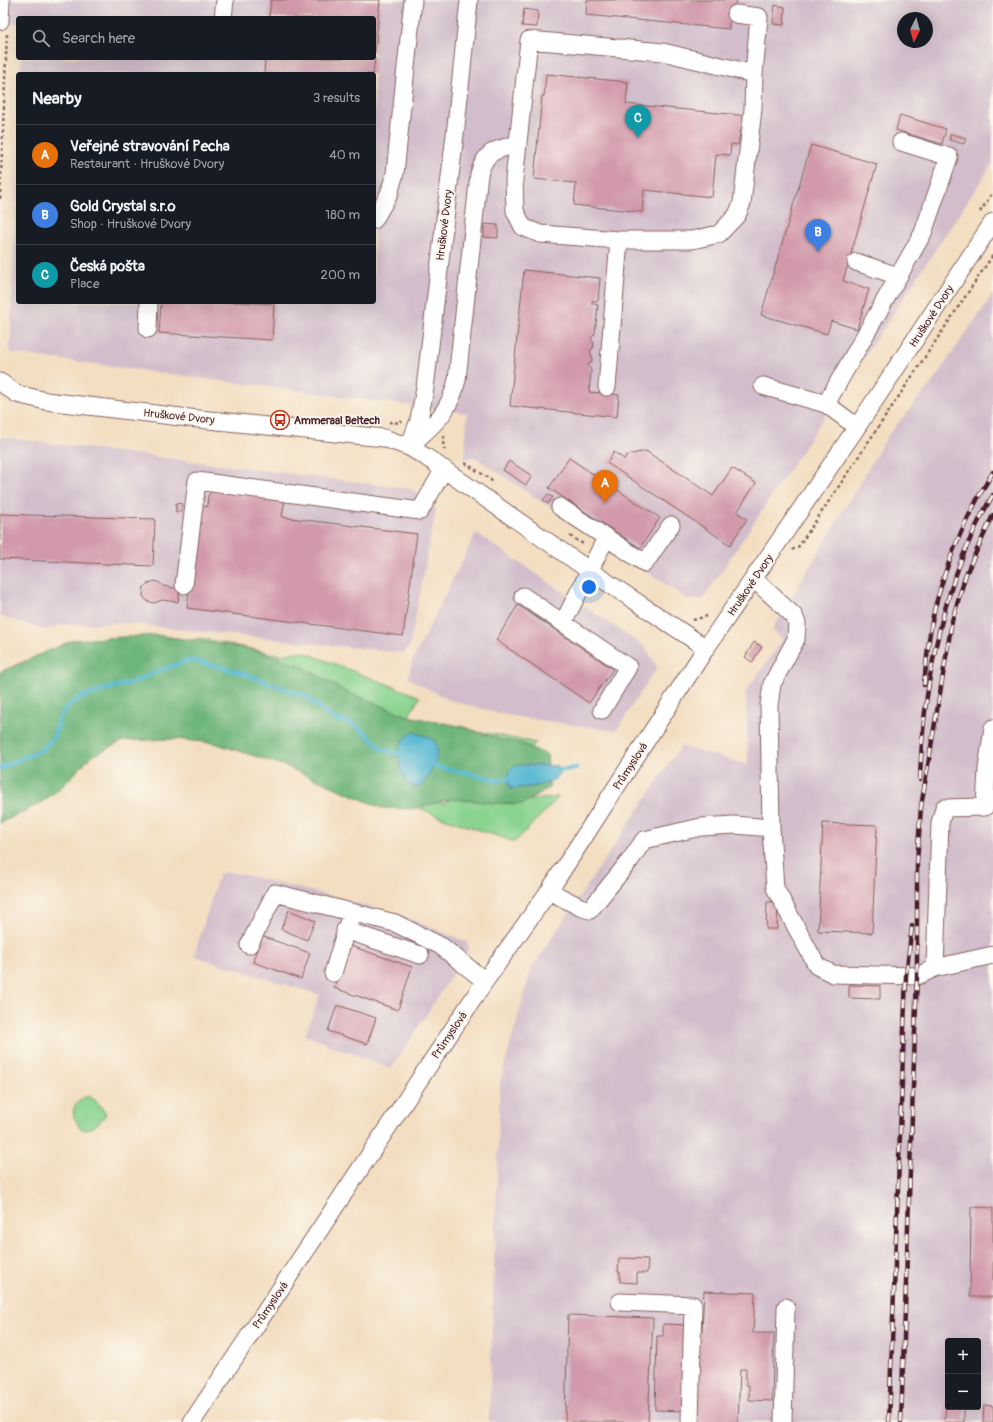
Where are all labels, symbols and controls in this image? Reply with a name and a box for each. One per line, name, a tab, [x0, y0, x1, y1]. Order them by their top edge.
north arrow	[897, 12, 933, 48]
search box	[16, 16, 376, 60]
icon: search	[30, 27, 52, 49]
text: Search here	[62, 29, 135, 48]
text: Nearby	[32, 88, 81, 109]
text: 3 results	[313, 90, 360, 106]
pin: C	[625, 105, 651, 138]
text: Veřejné stravování Pecha	[70, 137, 230, 156]
text: A	[41, 147, 49, 163]
text: 40 m	[329, 147, 360, 163]
text: Restaurant · Hruškové Dvory	[70, 156, 224, 172]
street label: Hruškové Dvory	[434, 189, 455, 261]
text: Gold Crystal s.r.o	[70, 197, 176, 216]
text: B	[41, 207, 49, 223]
text: 180 m	[325, 207, 360, 223]
text: Shop · Hruškové Dvory	[70, 216, 191, 232]
pin: B	[805, 219, 831, 252]
text: Česká pošta	[70, 257, 145, 276]
text: C	[41, 267, 49, 283]
text: 200 m	[321, 267, 360, 283]
text: Place	[70, 276, 99, 292]
street label: Hruškové Dvory	[907, 283, 956, 350]
street label: Hruškové Dvory	[143, 406, 215, 427]
bus stop icon: Ammeraal Beltech	[269, 409, 291, 431]
place label: Ammeraal Beltech	[294, 414, 380, 427]
pin: A	[592, 470, 618, 503]
street label: Hruškové Dvory	[725, 552, 776, 619]
your location	[579, 577, 599, 597]
street label: Průmyslová	[610, 740, 650, 792]
street label: Průmyslová	[429, 1009, 470, 1061]
street label: Průmyslová	[250, 1279, 291, 1331]
map controls	[945, 1338, 981, 1410]
button: +	[945, 1338, 981, 1374]
button: −	[945, 1374, 981, 1410]

